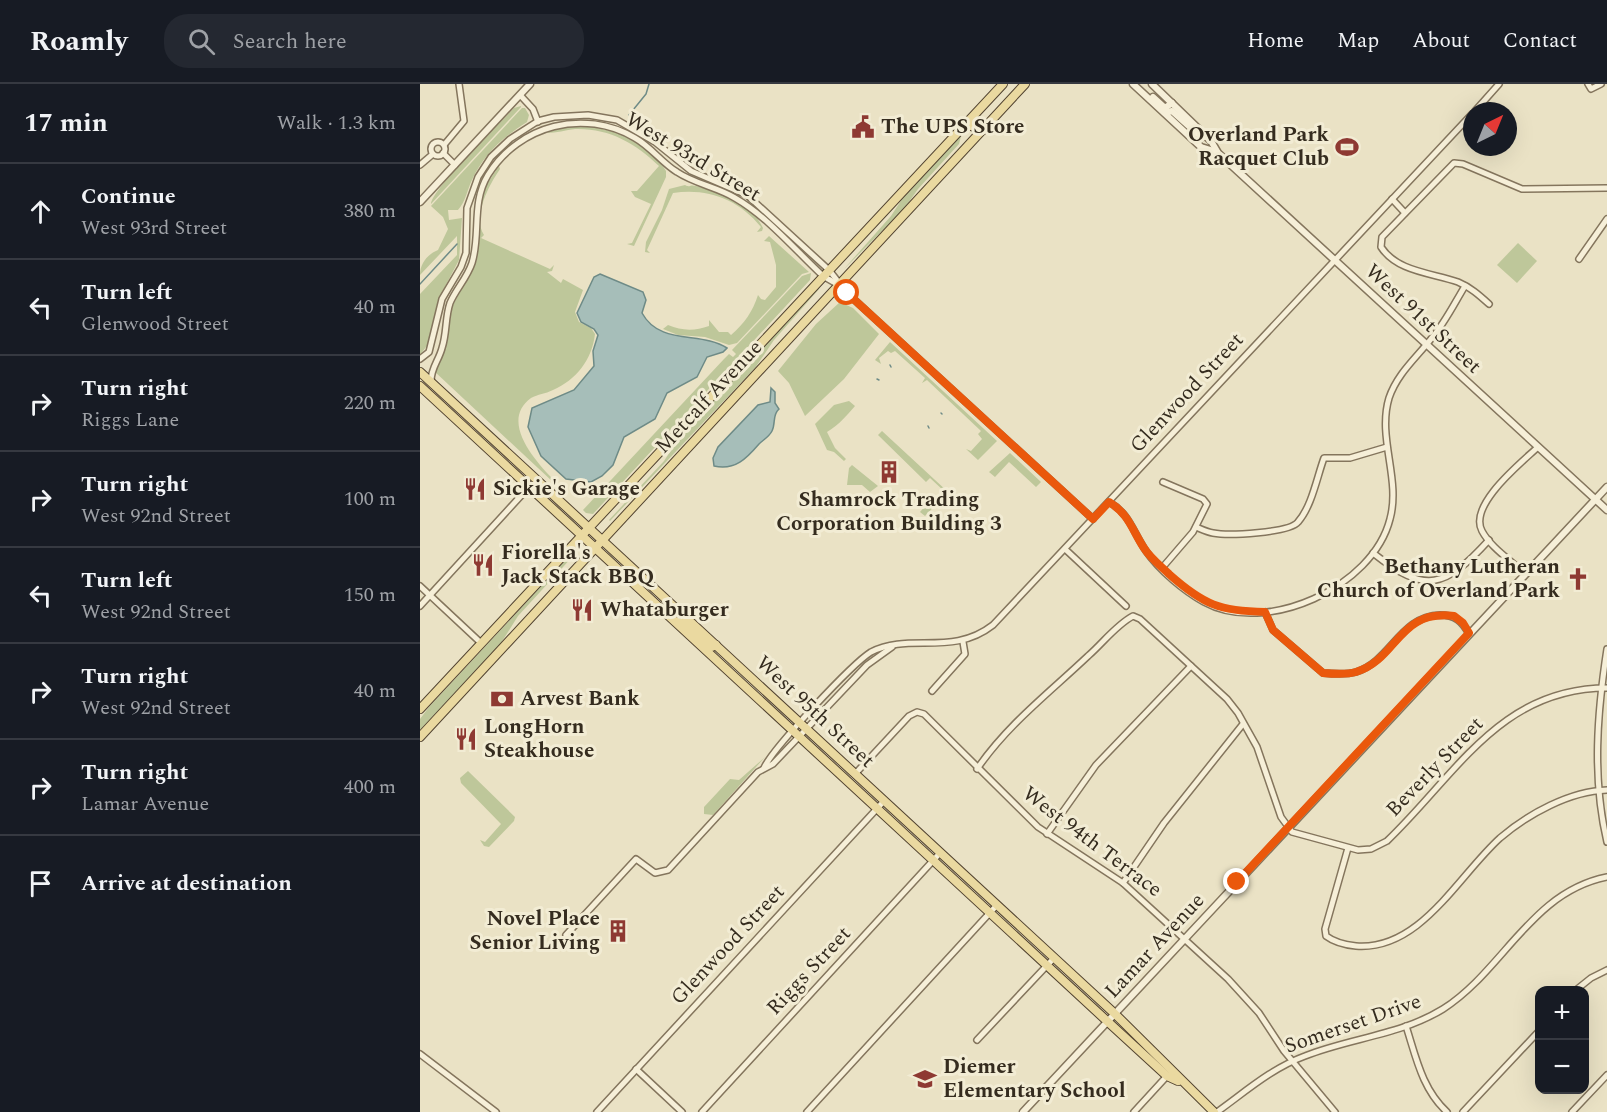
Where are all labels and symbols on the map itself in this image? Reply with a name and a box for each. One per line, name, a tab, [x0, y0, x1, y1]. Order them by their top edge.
north arrow	[1463, 102, 1517, 156]
street label: West 93rd Street	[619, 104, 767, 210]
place label: The UPS Store	[881, 111, 1025, 143]
public building icon: The UPS Store	[850, 114, 876, 140]
place label: Overland Park Racquet Club	[1188, 119, 1329, 175]
sports icon: Overland Park Racquet Club	[1334, 134, 1360, 160]
street label: West 91st Street	[1357, 256, 1489, 382]
route start	[833, 279, 859, 305]
street label: Glenwood Street	[1122, 325, 1252, 461]
street label: Metcalf Avenue	[648, 333, 770, 461]
building icon: Shamrock Trading Corporation Building 3	[876, 459, 902, 485]
place label: Sickie's Garage	[493, 473, 640, 505]
restaurant icon: Sickie's Garage	[462, 476, 488, 502]
place label: Shamrock Trading Corporation Building 3	[776, 484, 1002, 540]
place label: Fiorella's Jack Stack BBQ	[501, 537, 655, 593]
place label: Bethany Lutheran Church of Overland Park	[1317, 551, 1560, 607]
restaurant icon: Fiorella's Jack Stack BBQ	[470, 552, 496, 578]
church icon: Bethany Lutheran Church of Overland Park	[1565, 566, 1591, 592]
place label: Whataburger	[600, 594, 729, 626]
restaurant icon: Whataburger	[569, 597, 595, 623]
street label: West 95th Street	[748, 648, 882, 776]
place label: Arvest Bank	[520, 683, 640, 715]
bank icon: Arvest Bank	[489, 686, 515, 712]
street label: Beverly Street	[1379, 709, 1491, 825]
place label: LongHorn Steakhouse	[484, 711, 594, 767]
restaurant icon: LongHorn Steakhouse	[453, 726, 479, 752]
street label: West 94th Terrace	[1015, 779, 1169, 905]
route end	[1223, 868, 1249, 894]
street label: Glenwood Street	[663, 877, 793, 1013]
street label: Lamar Avenue	[1097, 886, 1213, 1006]
place label: Novel Place Senior Living	[470, 903, 600, 959]
building icon: Novel Place Senior Living	[605, 918, 631, 944]
street label: Riggs Street	[759, 919, 859, 1023]
street label: Somerset Drive	[1280, 986, 1426, 1062]
place label: Diemer Elementary School	[943, 1051, 1126, 1107]
school or university icon: Diemer Elementary School	[912, 1066, 938, 1092]

